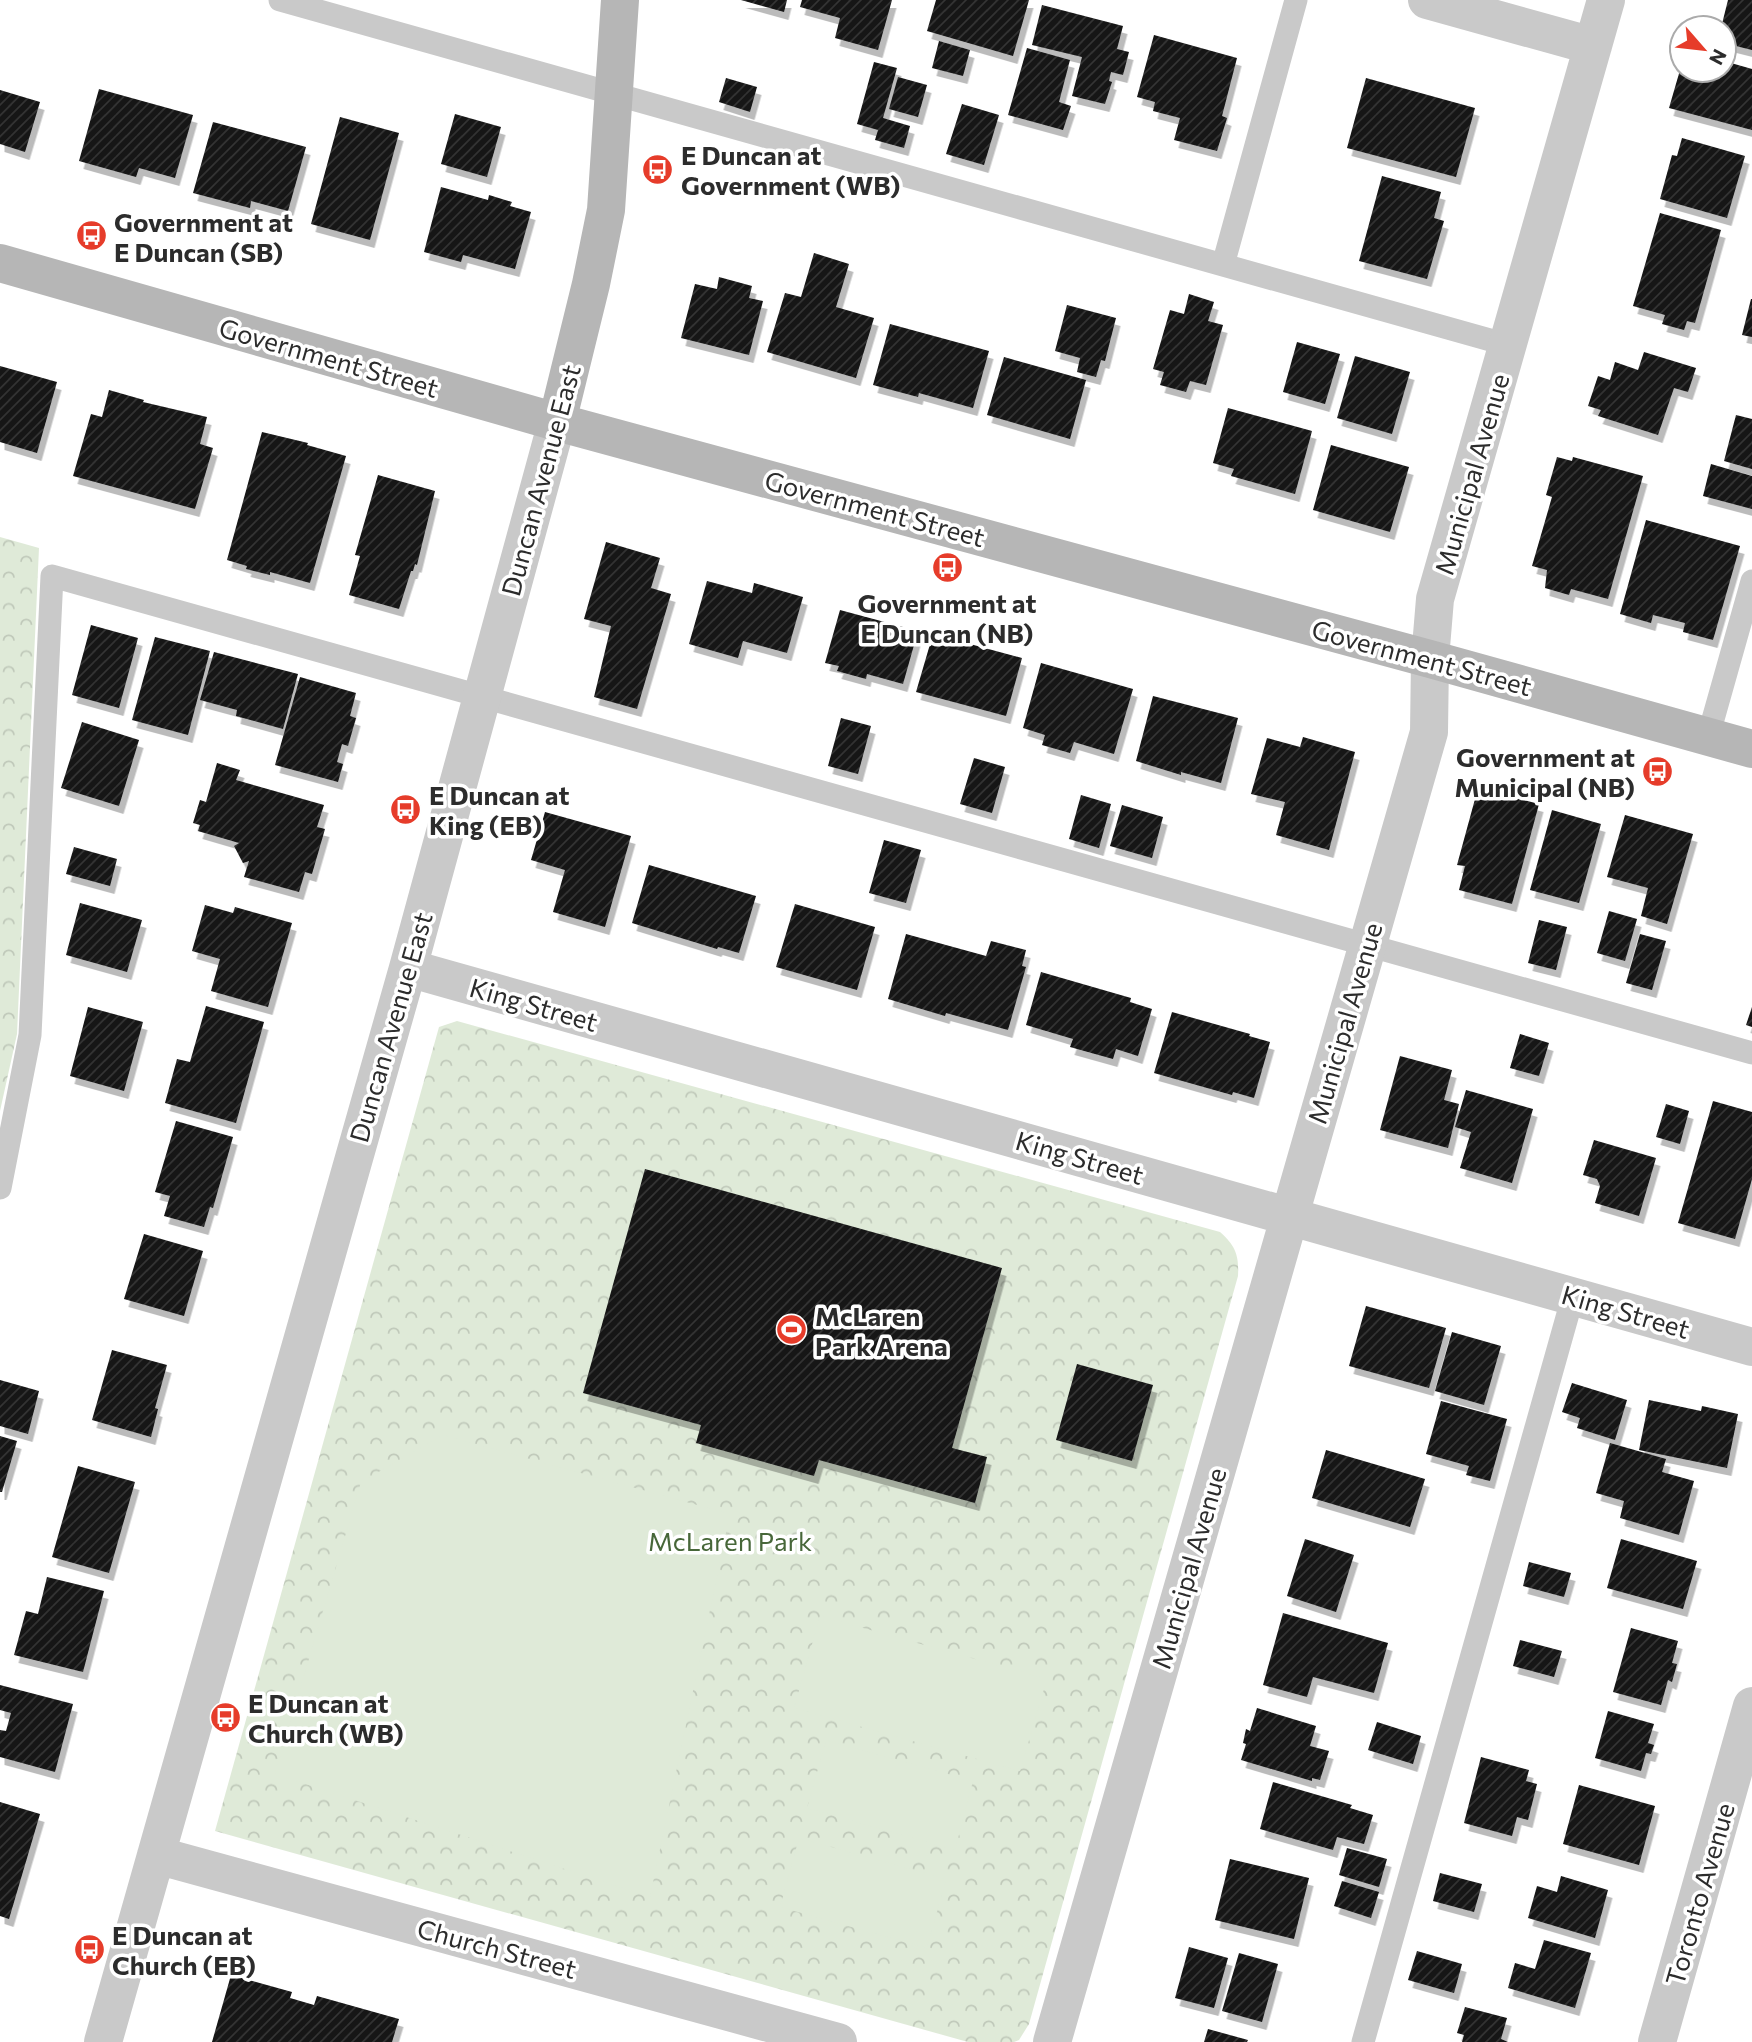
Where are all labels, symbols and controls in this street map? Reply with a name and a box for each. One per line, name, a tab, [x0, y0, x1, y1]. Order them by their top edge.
north arrow	[1668, 14, 1738, 84]
text: N	[1705, 46, 1732, 69]
place label: E Duncan at Government (WB)	[681, 139, 900, 200]
bus stop icon: E Duncan at Government (WB)	[641, 152, 675, 186]
place label: Government at E Duncan (SB)	[114, 206, 293, 267]
bus stop icon: Government at E Duncan (SB)	[74, 219, 108, 253]
street label: Government Street	[216, 311, 442, 403]
street label: Duncan Avenue East	[494, 361, 586, 599]
street label: Municipal Avenue	[1427, 370, 1515, 578]
street label: Government Street	[762, 464, 988, 552]
bus stop icon: Government at E Duncan (NB)	[930, 550, 964, 584]
place label: Government at E Duncan (NB)	[857, 587, 1037, 648]
street label: Government Street	[1309, 613, 1535, 701]
place label: Government at Municipal (NB)	[1455, 741, 1635, 802]
bus stop icon: Government at Municipal (NB)	[1641, 754, 1675, 788]
place label: E Duncan at King (EB)	[429, 779, 569, 840]
bus stop icon: E Duncan at King (EB)	[389, 792, 423, 826]
street label: Duncan Avenue East	[342, 908, 438, 1146]
street label: Municipal Avenue	[1300, 919, 1388, 1127]
street label: King Street	[466, 971, 602, 1037]
street label: King Street	[1012, 1124, 1148, 1190]
street label: King Street	[1558, 1278, 1694, 1344]
place label: McLaren Park Arena	[815, 1300, 948, 1361]
sports icon: McLaren Park Arena	[775, 1313, 809, 1347]
street label: Municipal Avenue	[1144, 1464, 1232, 1672]
park label: McLaren Park	[648, 1525, 812, 1556]
place label: E Duncan at Church (WB)	[248, 1687, 404, 1748]
bus stop icon: E Duncan at Church (WB)	[208, 1700, 242, 1734]
street label: Toronto Avenue	[1658, 1799, 1740, 1989]
street label: Church Street	[414, 1912, 580, 1984]
place label: E Duncan at Church (EB)	[112, 1919, 256, 1980]
bus stop icon: E Duncan at Church (EB)	[72, 1932, 106, 1966]

